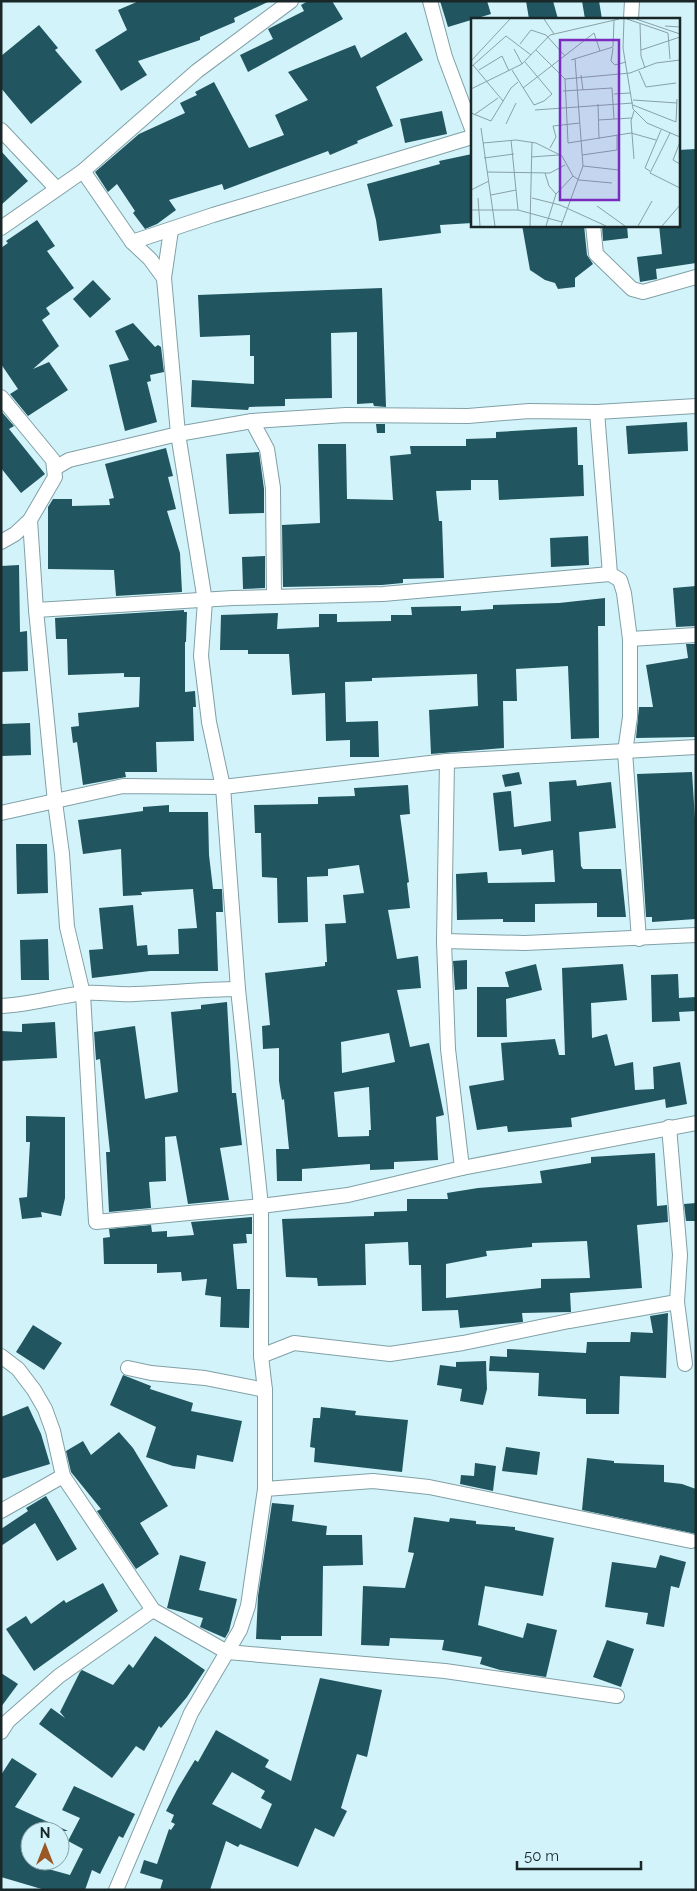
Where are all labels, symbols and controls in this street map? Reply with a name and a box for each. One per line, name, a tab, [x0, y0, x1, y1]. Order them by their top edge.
inset map	[471, 18, 680, 226]
north arrow	[20, 1821, 70, 1871]
text: N	[40, 1825, 50, 1841]
scale bar	[517, 1838, 641, 1870]
text: 50 m	[524, 1847, 559, 1865]

